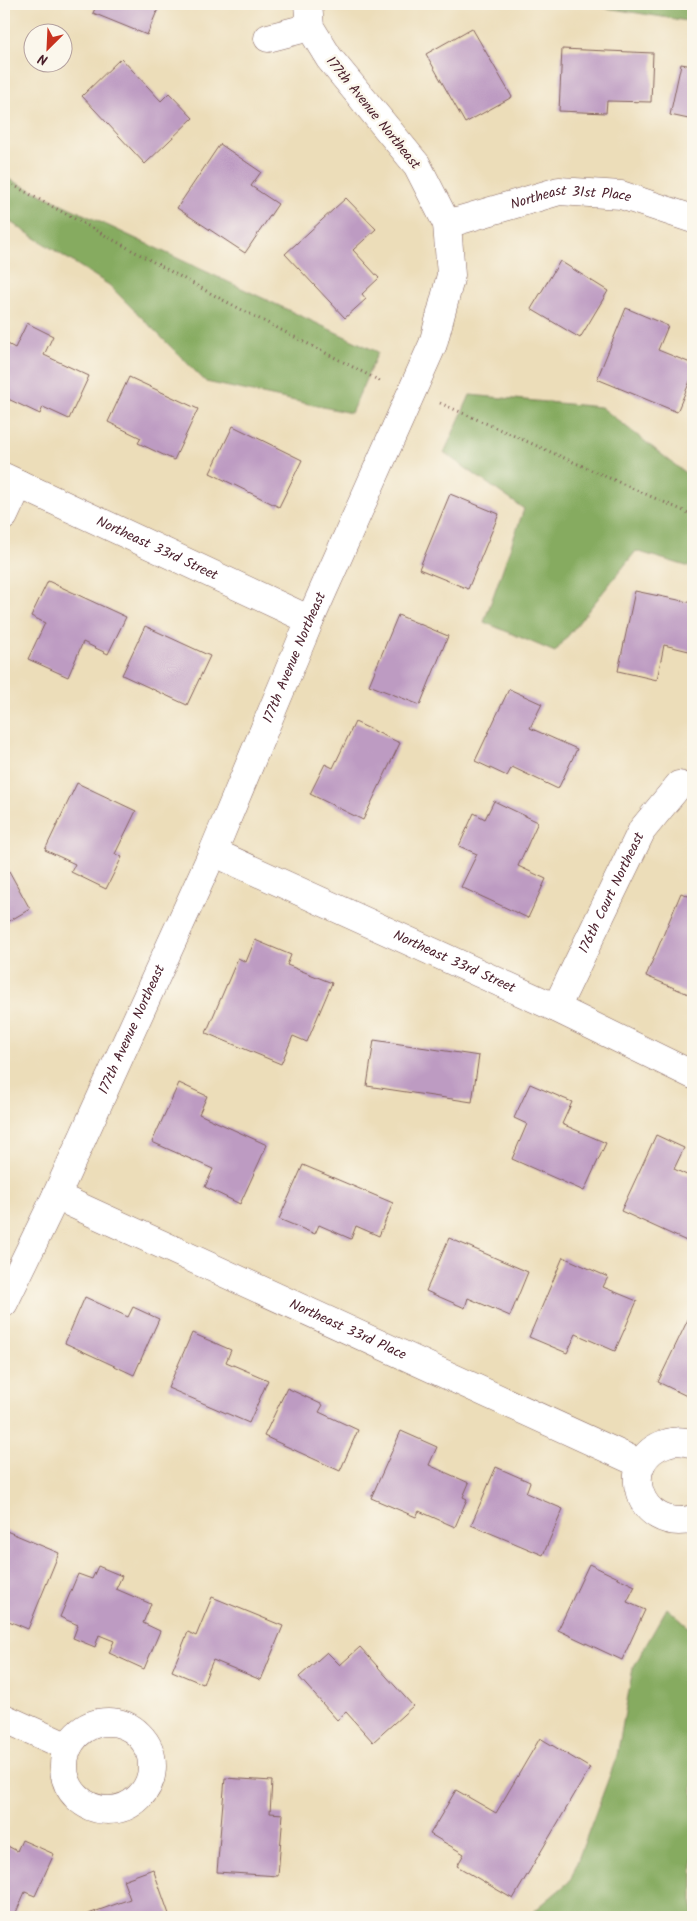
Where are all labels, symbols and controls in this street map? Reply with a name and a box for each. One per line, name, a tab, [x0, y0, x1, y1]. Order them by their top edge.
north arrow	[22, 22, 72, 72]
text: N	[34, 47, 52, 71]
street label: 177th Avenue Northeast	[320, 52, 426, 175]
street label: Northeast 31st Place	[508, 180, 635, 216]
street label: Northeast 33rd Street	[93, 511, 222, 587]
street label: 177th Avenue Northeast	[257, 588, 332, 726]
street label: 176th Court Northeast	[573, 828, 651, 957]
street label: Northeast 33rd Street	[390, 924, 519, 999]
street label: 177th Avenue Northeast	[93, 960, 171, 1098]
street label: Northeast 33rd Place	[286, 1293, 411, 1366]

